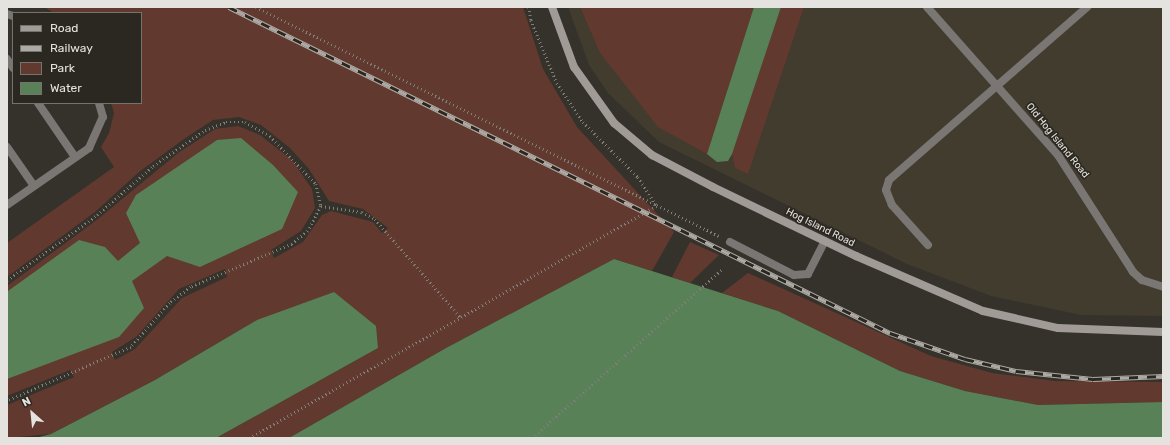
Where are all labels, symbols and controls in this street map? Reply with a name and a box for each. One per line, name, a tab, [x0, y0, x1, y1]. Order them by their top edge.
legend	[12, 12, 142, 104]
text: Road	[50, 21, 78, 35]
text: Railway	[50, 41, 93, 55]
text: Park	[50, 61, 75, 75]
text: Water	[50, 81, 82, 95]
street label: Old Hog Island Road	[1023, 101, 1091, 181]
street label: Hog Island Road	[784, 206, 856, 250]
north arrow	[12, 393, 52, 433]
text: N	[20, 394, 33, 409]

